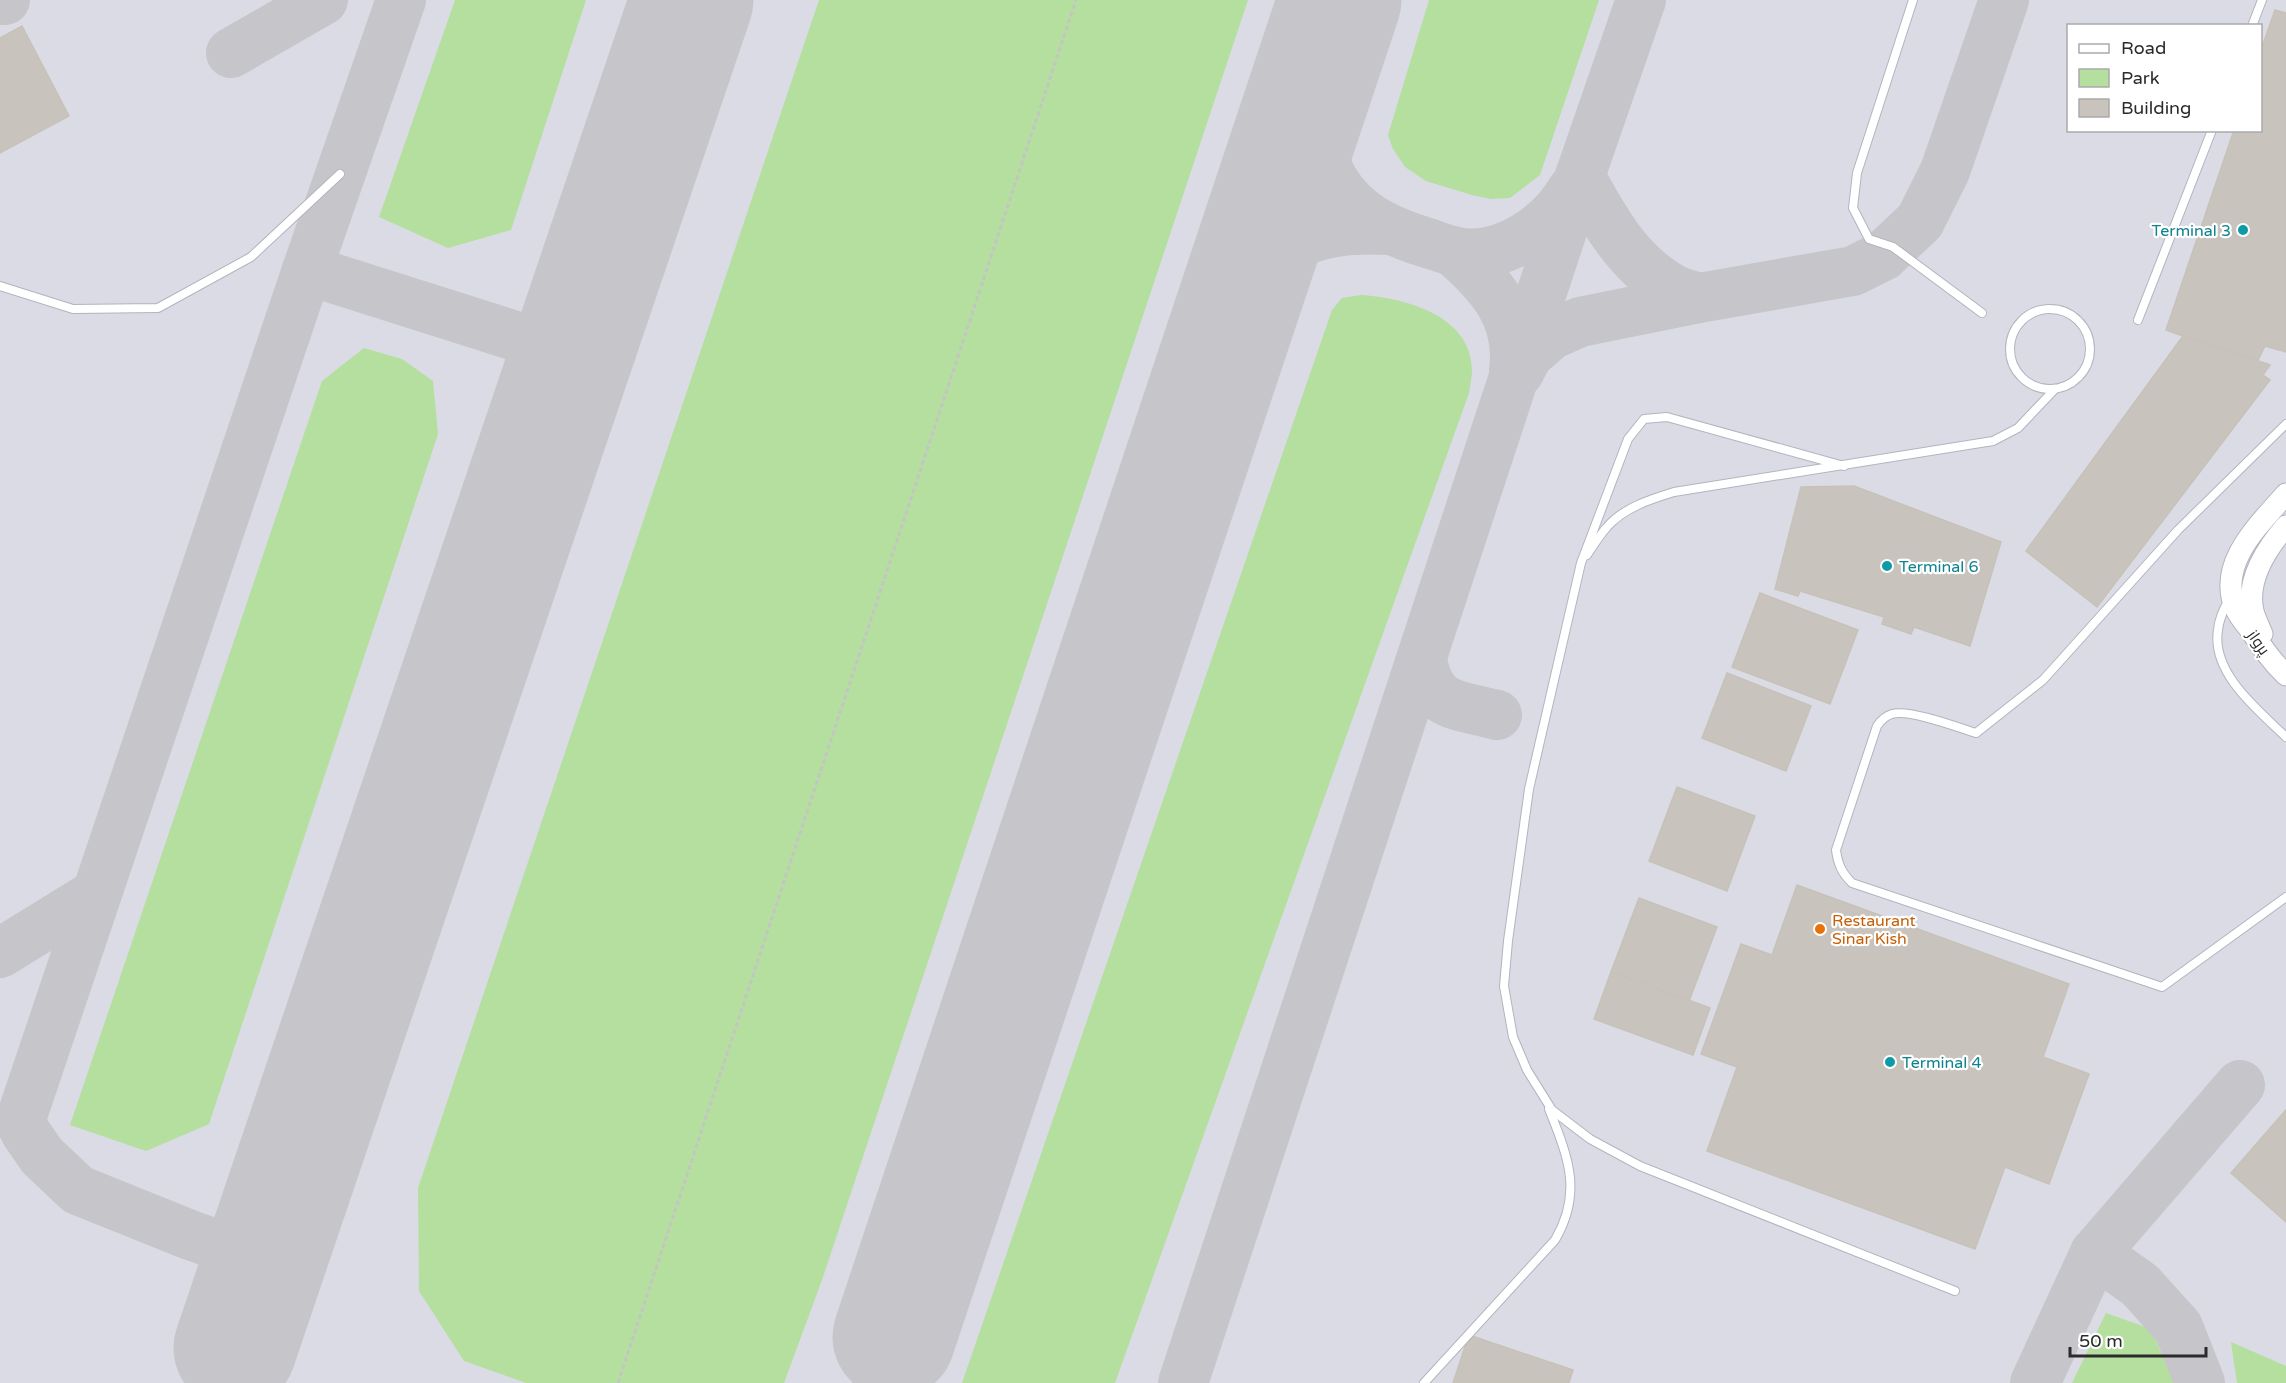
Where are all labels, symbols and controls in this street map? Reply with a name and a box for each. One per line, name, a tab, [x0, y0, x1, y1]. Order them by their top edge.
legend	[2067, 24, 2262, 132]
text: Road	[2121, 37, 2166, 59]
text: Park	[2121, 67, 2160, 89]
text: Building	[2121, 97, 2191, 119]
place label: Terminal 3	[2151, 221, 2231, 241]
marker: Terminal 3	[2236, 223, 2250, 237]
place label: Terminal 6	[1899, 557, 1979, 577]
marker: Terminal 6	[1880, 559, 1894, 573]
street label: پرواز	[2241, 625, 2274, 660]
place label: Restaurant Sinar Kish	[1832, 911, 1916, 949]
marker: Restaurant Sinar Kish	[1813, 922, 1827, 936]
place label: Terminal 4	[1902, 1053, 1982, 1073]
marker: Terminal 4	[1883, 1055, 1897, 1069]
scale bar	[2070, 1320, 2206, 1358]
text: 50 m	[2079, 1330, 2123, 1352]

